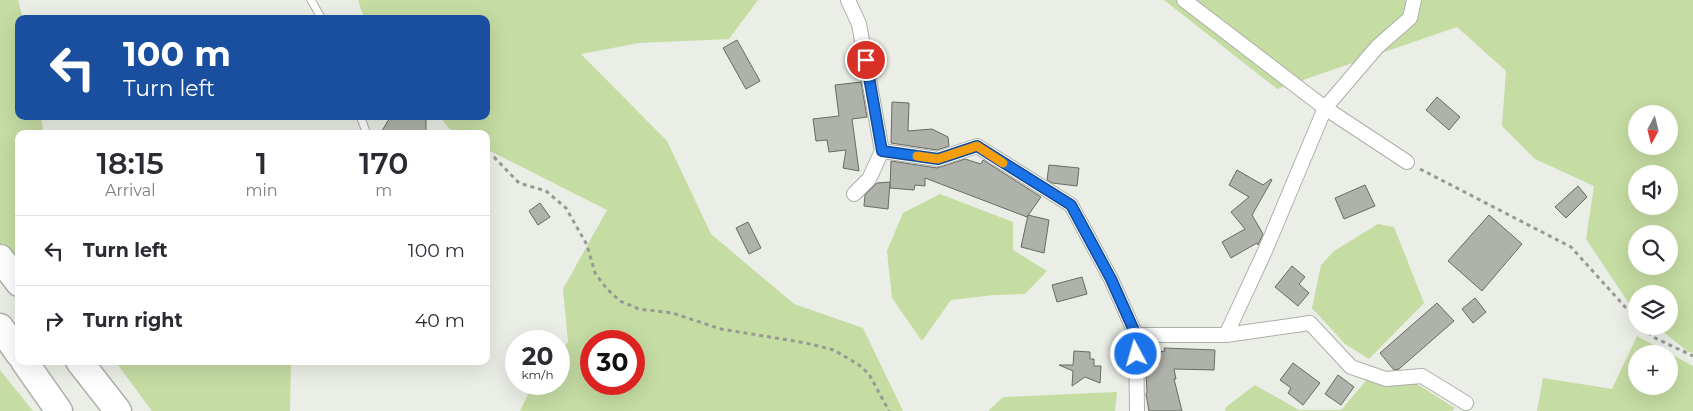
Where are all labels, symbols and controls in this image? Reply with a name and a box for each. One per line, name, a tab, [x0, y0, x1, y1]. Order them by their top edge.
text: 100 m	[123, 32, 231, 75]
icon: left	[40, 35, 105, 100]
pin	[845, 39, 887, 81]
icon: arrive	[852, 46, 880, 74]
text: Turn left	[123, 75, 215, 102]
north arrow	[1628, 105, 1678, 155]
map controls	[1628, 105, 1678, 395]
text: 18:15	[97, 145, 164, 182]
text: 1	[256, 145, 267, 182]
text: 170	[359, 145, 408, 182]
button: sound	[1628, 165, 1678, 215]
text: Arrival	[105, 181, 155, 200]
text: min	[245, 181, 278, 200]
text: m	[375, 181, 392, 200]
button: search	[1628, 225, 1678, 275]
icon: left	[40, 237, 68, 265]
text: Turn left	[83, 239, 168, 262]
text: 100 m	[408, 239, 465, 262]
button: layers	[1628, 285, 1678, 335]
icon: right	[40, 307, 68, 335]
text: Turn right	[83, 309, 183, 332]
text: 40 m	[415, 309, 465, 332]
position arrow	[1109, 327, 1161, 379]
speed limit sign: 30	[580, 330, 645, 395]
text: 20	[522, 341, 553, 371]
button: +	[1628, 345, 1678, 395]
text: km/h	[521, 367, 554, 382]

